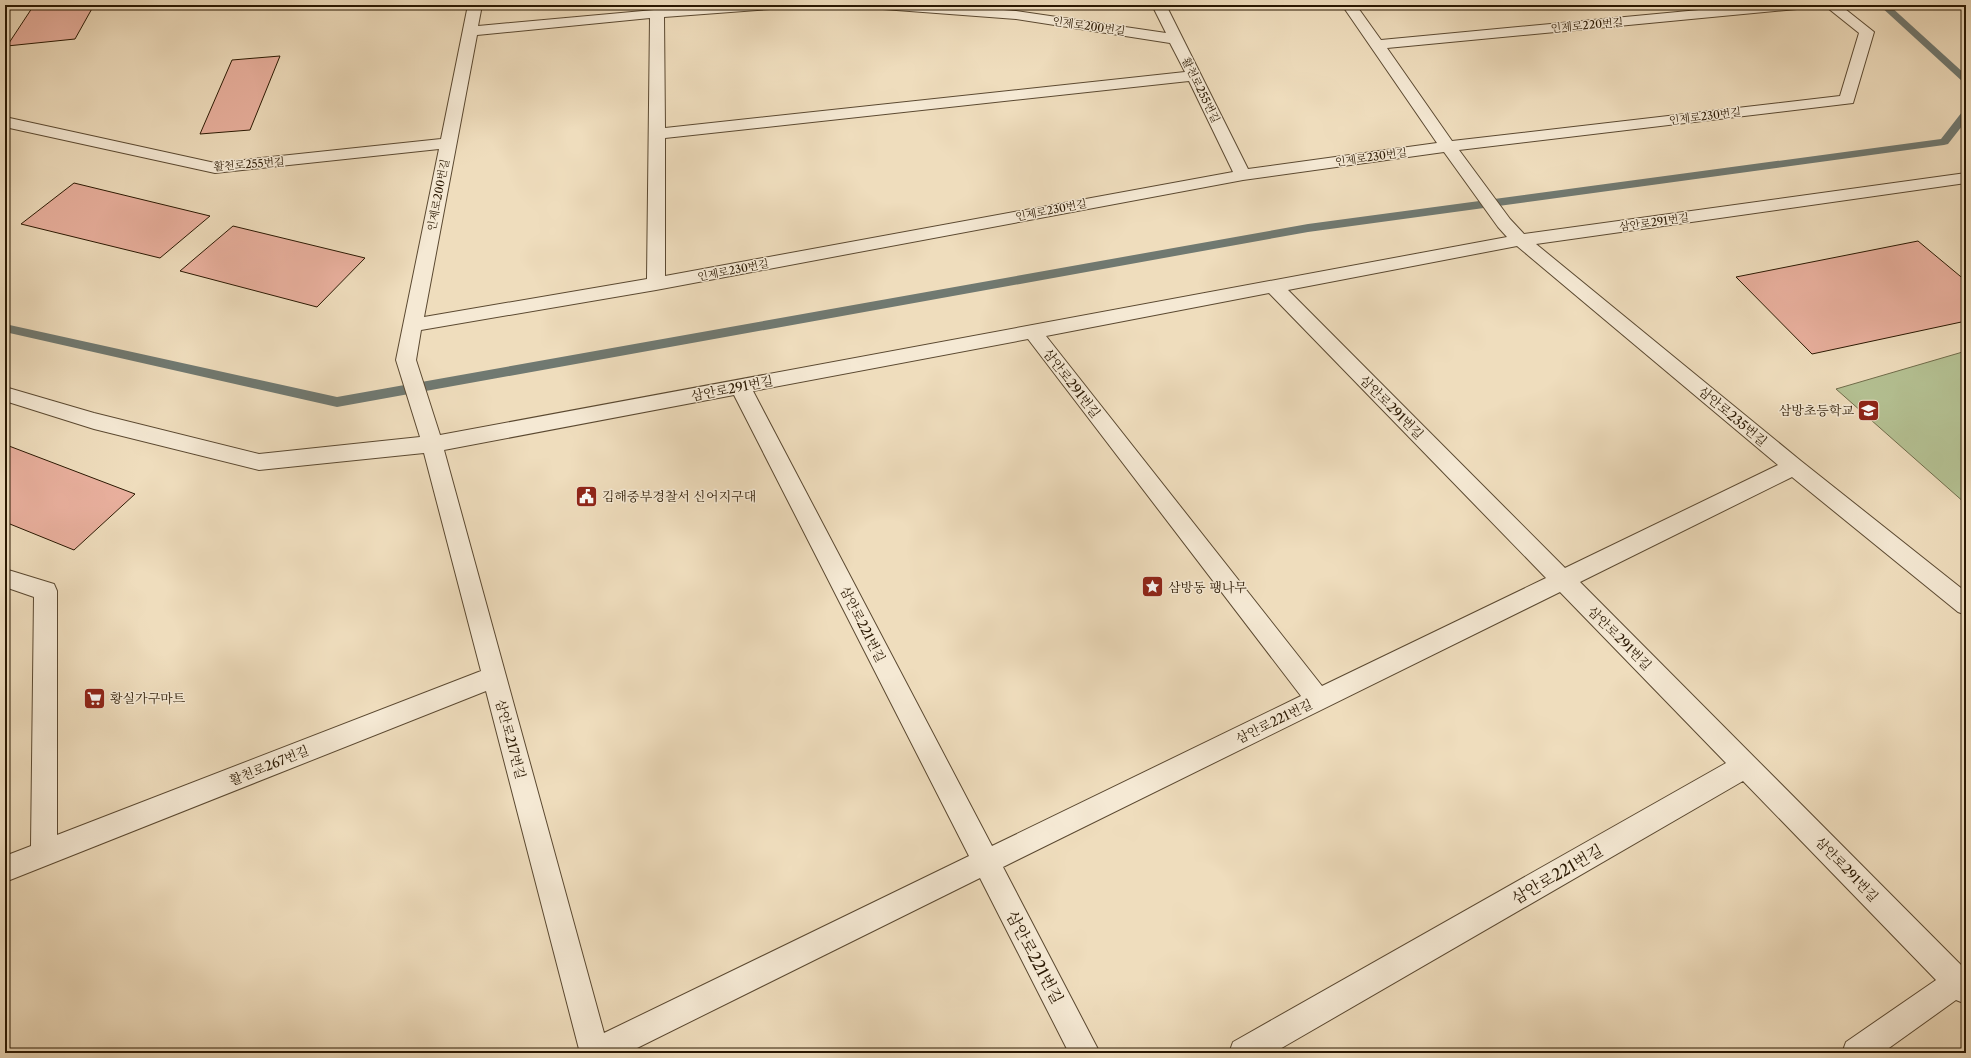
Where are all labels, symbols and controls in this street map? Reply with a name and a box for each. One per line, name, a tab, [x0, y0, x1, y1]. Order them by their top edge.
street label: 인제로200번길	[1052, 14, 1126, 38]
street label: 인제로220번길	[1550, 15, 1624, 35]
street label: 활천로255번길	[1179, 55, 1223, 125]
street label: 인제로230번길	[1668, 105, 1742, 127]
street label: 인제로230번길	[1334, 145, 1408, 169]
street label: 활천로255번길	[213, 155, 285, 173]
street label: 인제로200번길	[424, 158, 452, 232]
street label: 인제로230번길	[1014, 196, 1088, 224]
street label: 삼안로291번길	[1618, 210, 1690, 234]
street label: 인제로230번길	[696, 256, 770, 284]
street label: 삼안로291번길	[1040, 345, 1104, 421]
street label: 삼안로291번길	[690, 372, 774, 404]
street label: 삼안로291번길	[1357, 372, 1427, 442]
street label: 삼안로235번길	[1695, 383, 1771, 449]
school or university icon: 삼방초등학교	[1856, 397, 1882, 423]
place label: 삼방초등학교	[1779, 402, 1854, 418]
public building icon: 김해중부경찰서 신어지구대	[574, 483, 600, 509]
place label: 김해중부경찰서 신어지구대	[602, 488, 756, 504]
place icon: 삼방동 팽나무	[1140, 574, 1166, 600]
place label: 삼방동 팽나무	[1168, 579, 1247, 595]
street label: 삼안로221번길	[837, 583, 889, 665]
street label: 삼안로291번길	[1585, 603, 1655, 673]
supermarket icon: 황실가구마트	[81, 685, 107, 711]
place label: 황실가구마트	[110, 690, 186, 706]
street label: 삼안로221번길	[1233, 696, 1315, 746]
street label: 삼안로217번길	[493, 697, 529, 781]
street label: 활천로267번길	[227, 742, 311, 788]
street label: 삼안로291번길	[1812, 833, 1882, 905]
street label: 삼안로221번길	[1508, 840, 1606, 908]
street label: 삼안로221번길	[1002, 907, 1068, 1007]

